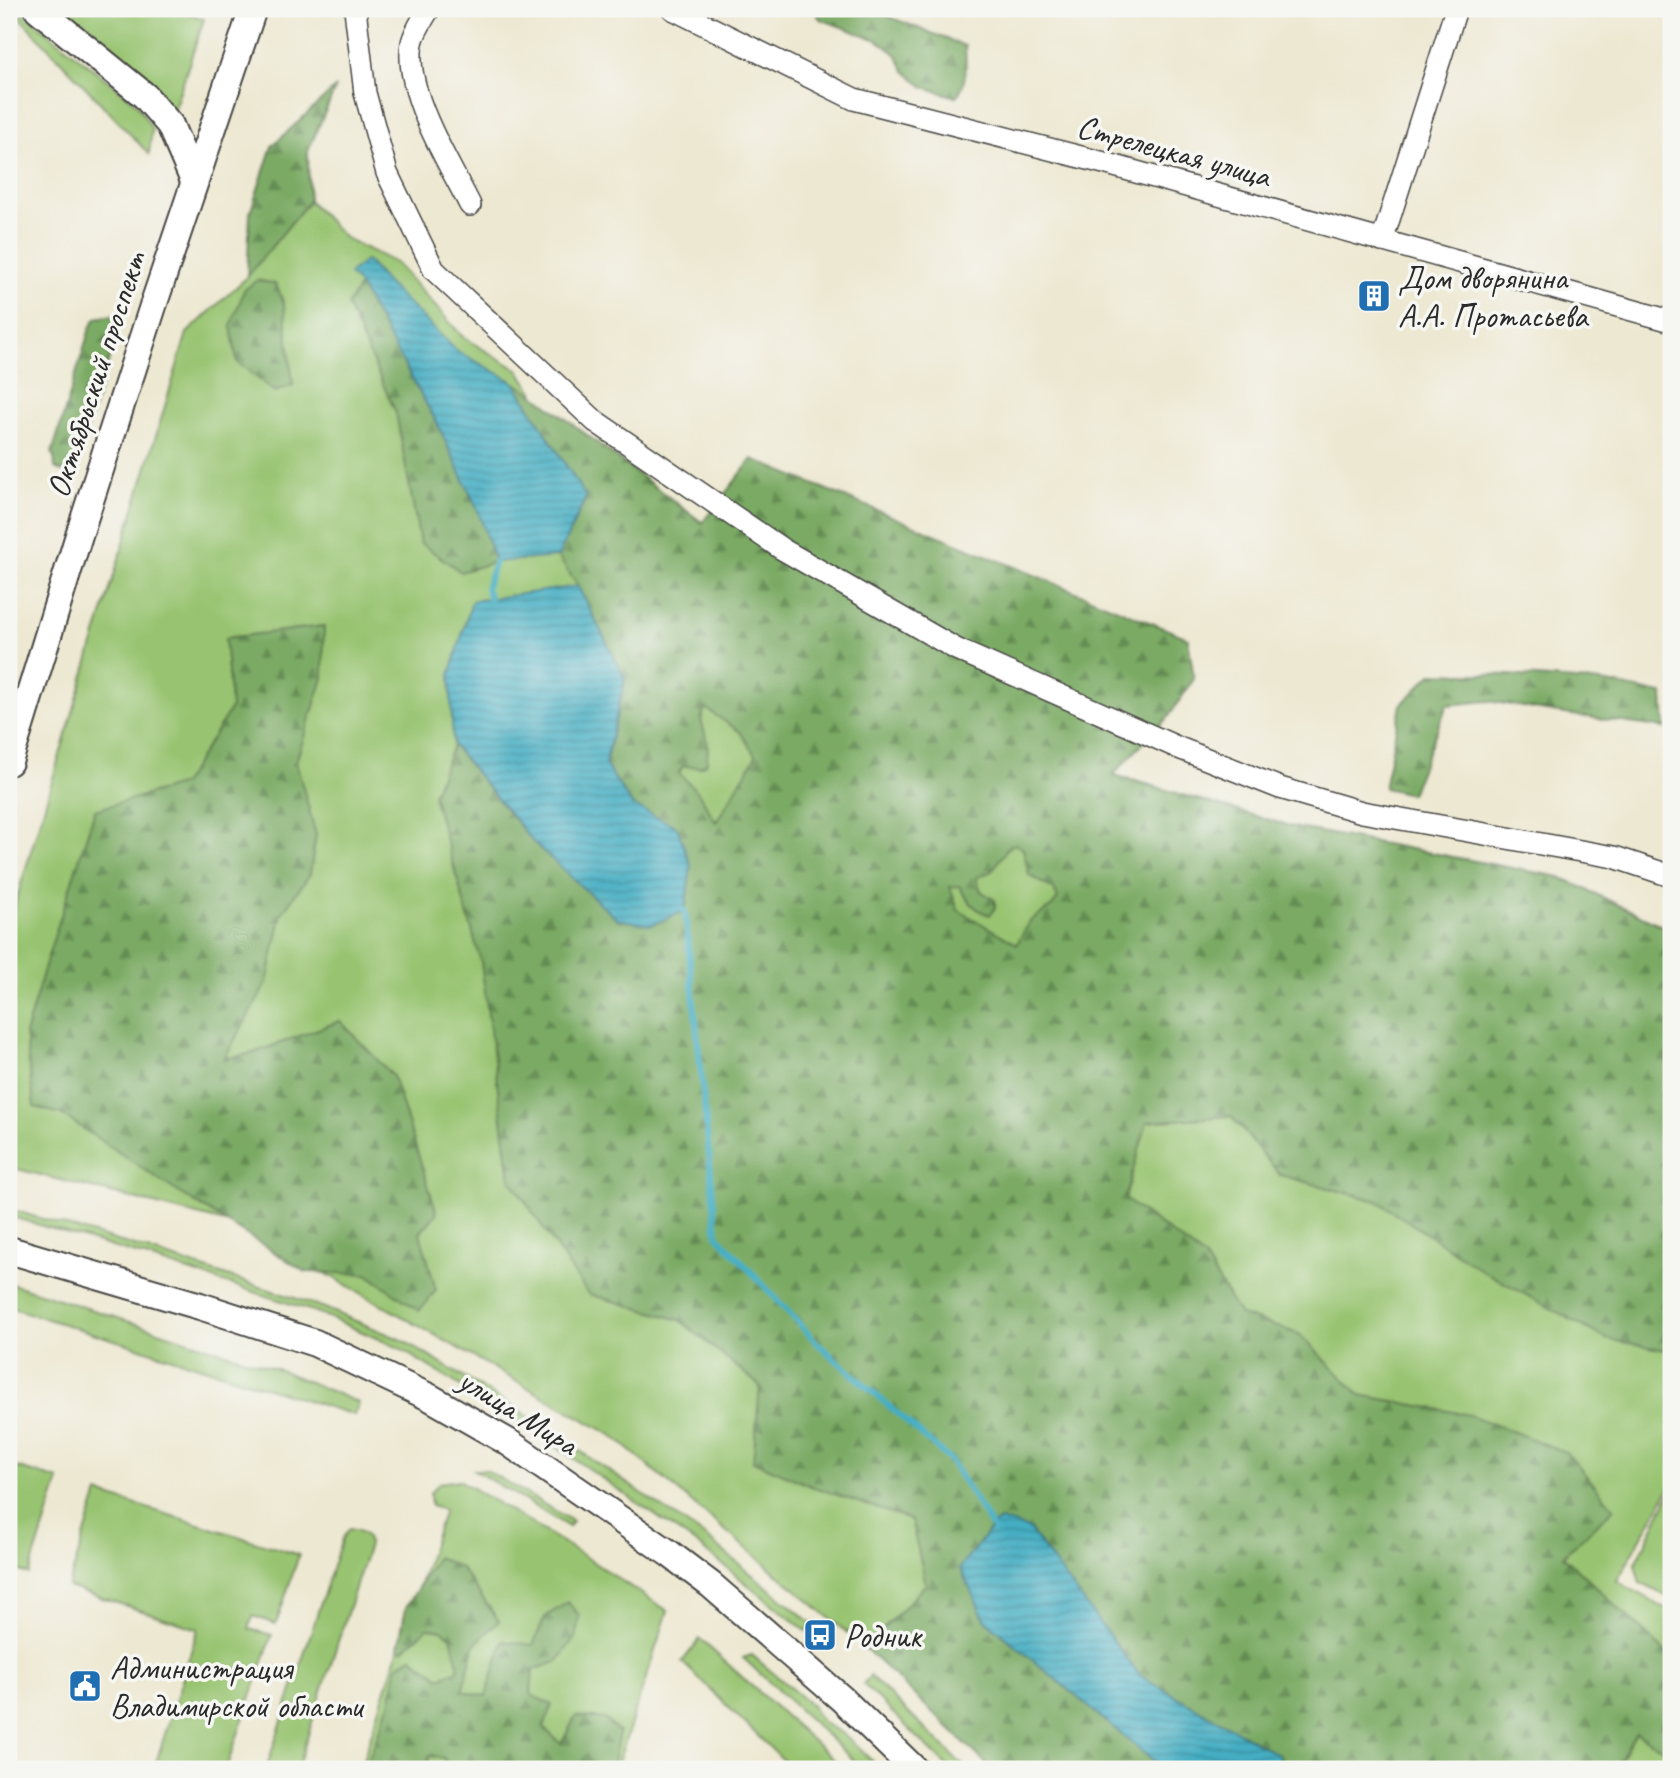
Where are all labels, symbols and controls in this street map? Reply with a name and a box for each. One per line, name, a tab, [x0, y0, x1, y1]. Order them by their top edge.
street label: Стрелецкая улица	[1073, 105, 1277, 198]
street label: Октябрьский проспект	[36, 245, 156, 503]
place label: Дом дворянина А.А. Протасьева	[1398, 257, 1590, 337]
building icon: Дом дворянина А.А. Протасьева	[1355, 277, 1393, 315]
street label: улица Мира	[449, 1358, 587, 1466]
place label: Родник	[844, 1615, 923, 1657]
bus stop icon: Родник	[801, 1616, 839, 1654]
place label: Администрация Владимирской области	[110, 1647, 365, 1727]
public building icon: Администрация Владимирской области	[66, 1667, 104, 1705]

